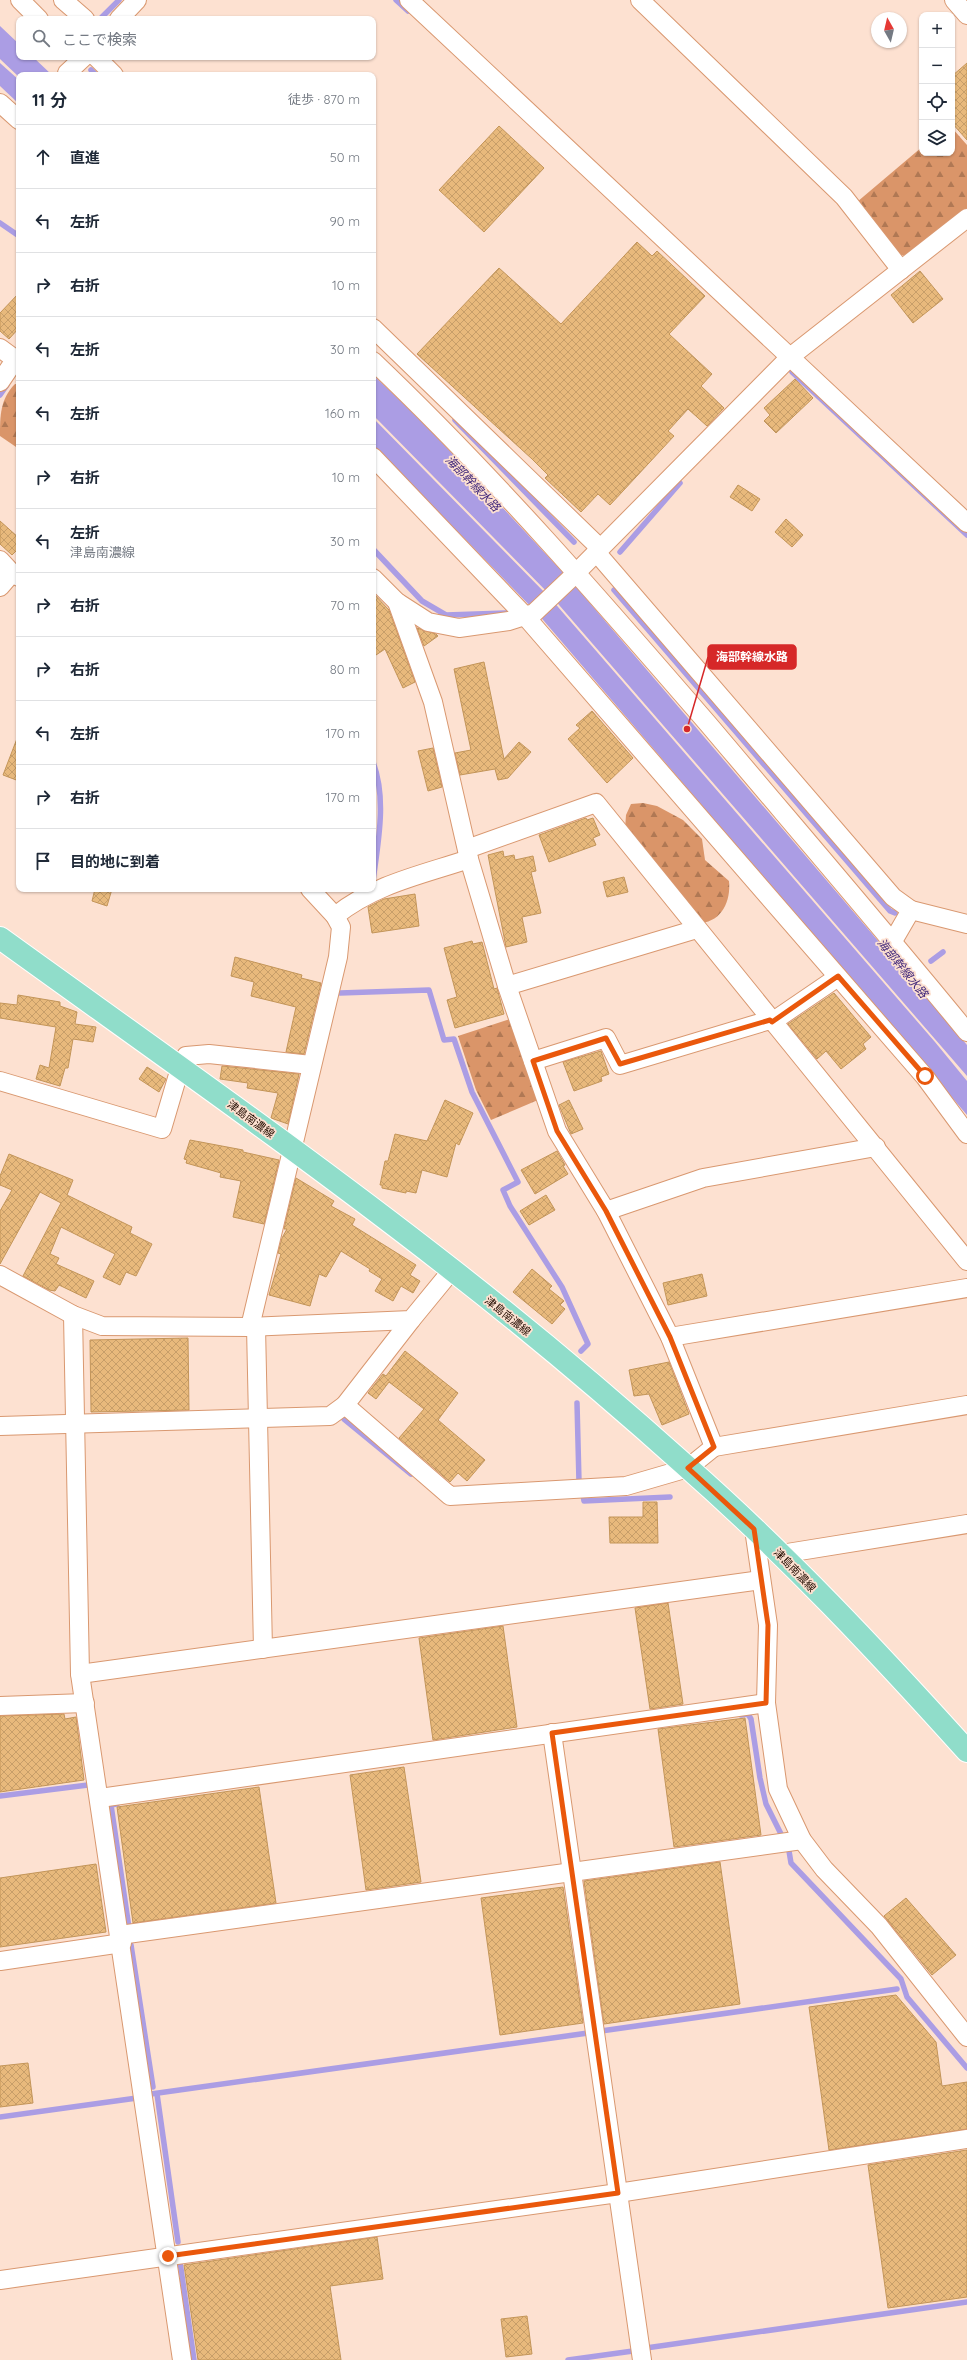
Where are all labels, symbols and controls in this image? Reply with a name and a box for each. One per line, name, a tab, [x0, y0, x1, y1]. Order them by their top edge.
north arrow	[871, 12, 907, 48]
map controls	[919, 12, 955, 156]
button: +	[919, 12, 955, 48]
search box	[16, 16, 376, 60]
icon: search	[30, 27, 52, 49]
text: ここで検索	[62, 30, 137, 49]
button: −	[919, 48, 955, 84]
button: locate	[919, 84, 955, 120]
text: 11 分	[32, 89, 67, 110]
text: 徒歩 · 870 m	[288, 91, 360, 107]
button: layers	[919, 120, 955, 156]
icon: ahead	[32, 146, 54, 168]
text: 直進	[70, 148, 100, 167]
text: 50 m	[330, 149, 360, 165]
icon: left	[32, 210, 54, 232]
text: 左折	[70, 212, 100, 231]
text: 90 m	[330, 213, 360, 229]
icon: right	[32, 274, 54, 296]
text: 右折	[70, 276, 100, 295]
text: 10 m	[332, 277, 360, 293]
icon: left	[32, 338, 54, 360]
text: 左折	[70, 340, 100, 359]
text: 30 m	[330, 341, 360, 357]
icon: left	[32, 402, 54, 424]
text: 左折	[70, 404, 100, 423]
text: 160 m	[325, 405, 360, 421]
water label: 海部幹線水路	[443, 452, 504, 515]
icon: right	[32, 466, 54, 488]
text: 右折	[70, 468, 100, 487]
text: 10 m	[332, 469, 360, 485]
text: 左折	[70, 523, 100, 542]
icon: left	[32, 530, 54, 552]
text: 30 m	[330, 533, 360, 549]
text: 津島南濃線	[70, 544, 135, 560]
icon: right	[32, 594, 54, 616]
text: 右折	[70, 596, 100, 615]
text: 70 m	[330, 597, 360, 613]
callout: 海部幹線水路	[708, 645, 796, 669]
text: 海部幹線水路	[716, 649, 788, 664]
icon: right	[32, 658, 54, 680]
text: 右折	[70, 660, 100, 679]
text: 80 m	[330, 661, 360, 677]
icon: left	[32, 722, 54, 744]
text: 左折	[70, 724, 100, 743]
text: 170 m	[325, 725, 360, 741]
icon: right	[32, 786, 54, 808]
text: 右折	[70, 788, 100, 807]
text: 170 m	[325, 789, 360, 805]
icon: arrive	[32, 850, 54, 872]
text: 目的地に到着	[70, 852, 160, 871]
water label: 海部幹線水路	[875, 935, 932, 1001]
route start	[916, 1067, 934, 1085]
street label: 津島南濃線	[225, 1097, 277, 1141]
street label: 津島南濃線	[482, 1293, 534, 1339]
street label: 津島南濃線	[771, 1545, 819, 1595]
route end	[159, 2247, 177, 2265]

